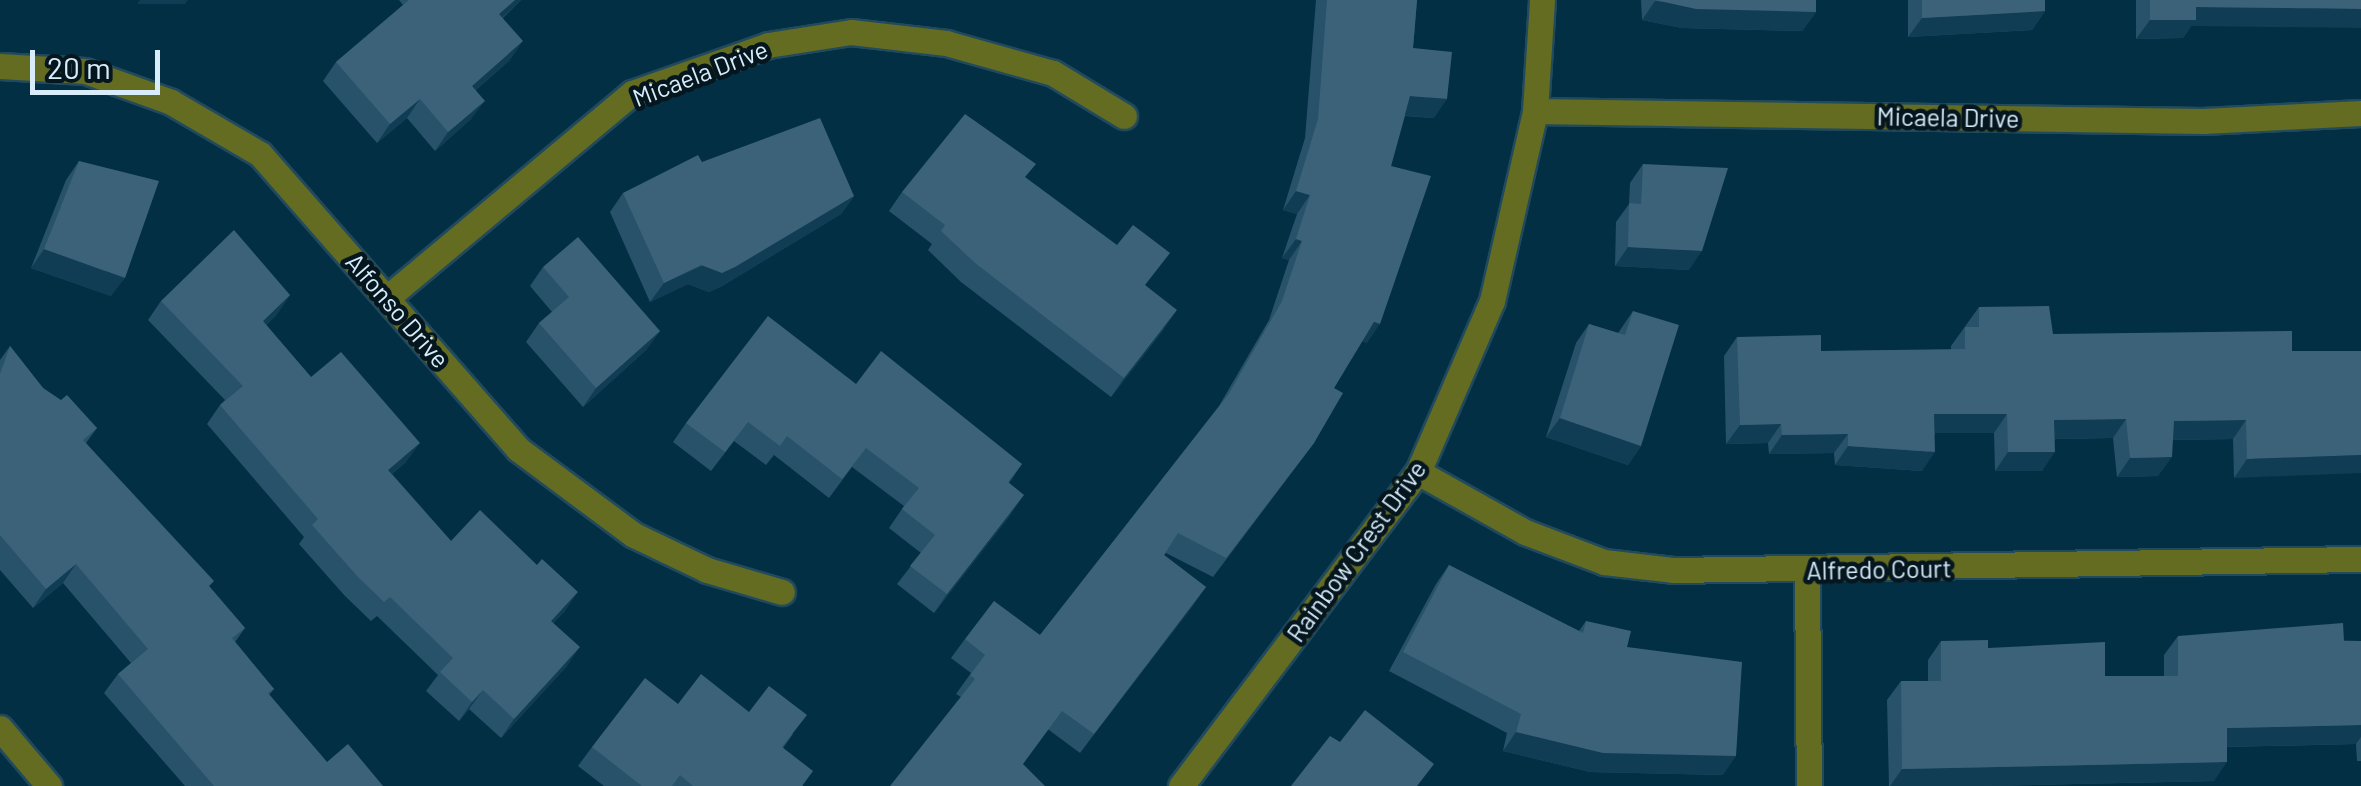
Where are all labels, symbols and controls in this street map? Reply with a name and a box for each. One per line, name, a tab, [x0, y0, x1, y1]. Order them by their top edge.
scale bar	[35, 30, 165, 92]
street label: Micaela Drive	[628, 33, 772, 113]
text: 20 m	[47, 49, 111, 85]
street label: Micaela Drive	[1876, 101, 2020, 133]
street label: Alfonso Drive	[340, 247, 456, 373]
street label: Rainbow Crest Drive	[1280, 455, 1432, 647]
street label: Alfredo Court	[1806, 553, 1952, 585]

